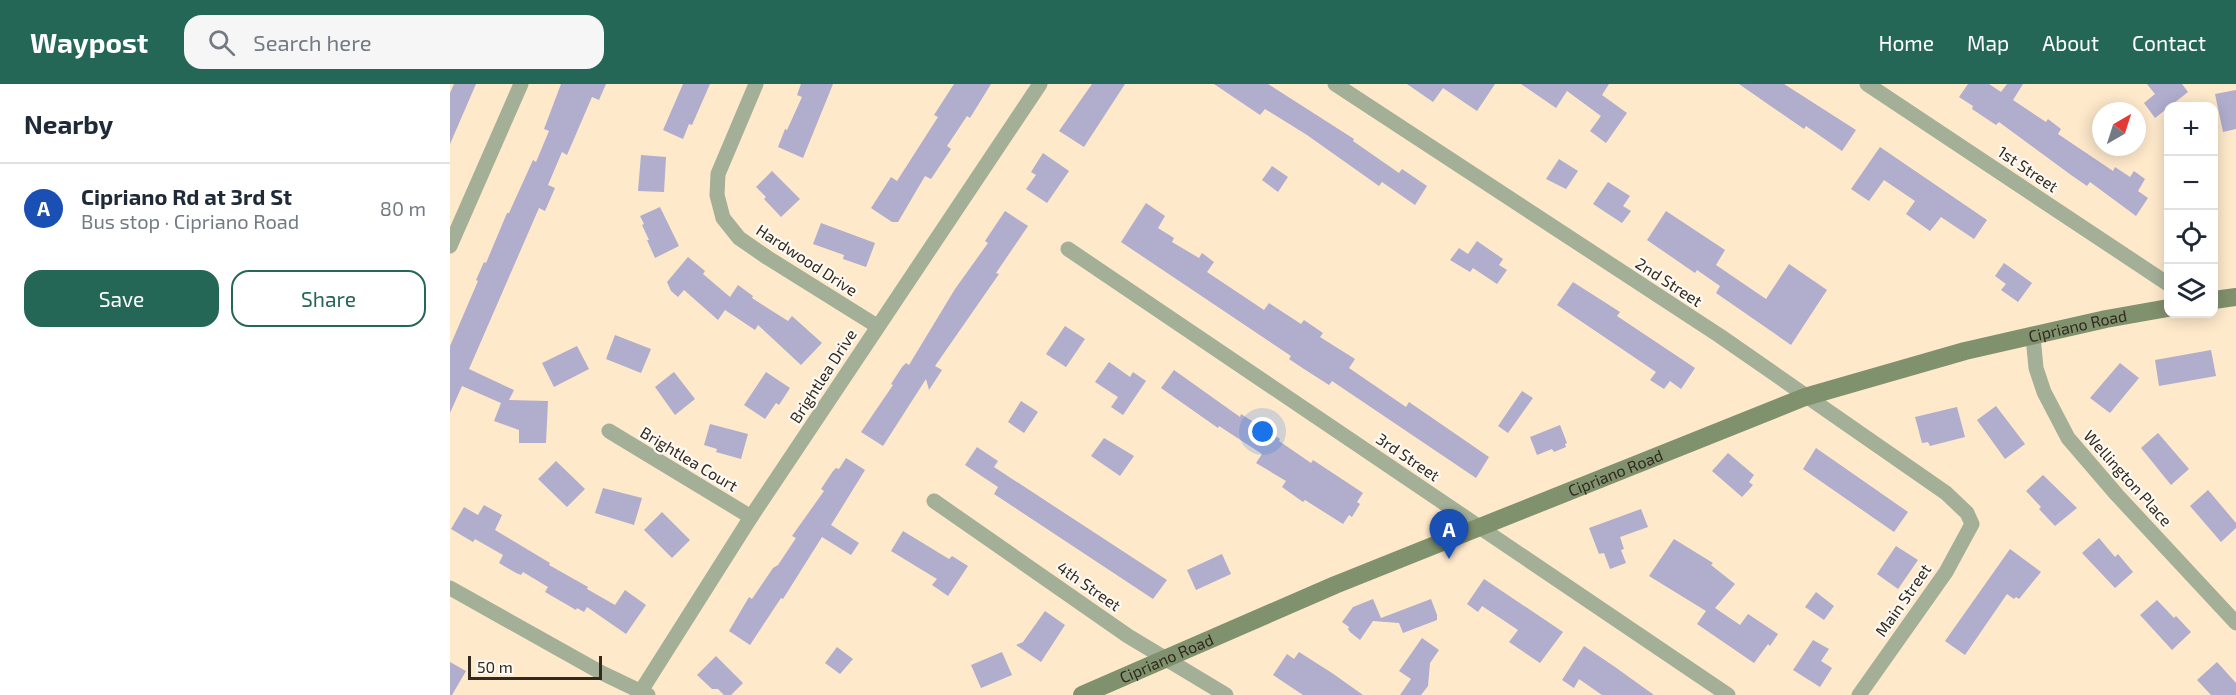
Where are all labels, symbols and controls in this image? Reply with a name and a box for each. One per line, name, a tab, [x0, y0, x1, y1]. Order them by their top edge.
search box	[184, 15, 604, 69]
text: Waypost	[30, 25, 148, 59]
icon: search	[205, 26, 238, 59]
text: Search here	[253, 29, 372, 55]
text: Home	[1878, 30, 1934, 55]
text: Map	[1967, 30, 2009, 55]
text: About	[2042, 30, 2099, 55]
text: Contact	[2132, 30, 2206, 55]
north arrow	[2092, 102, 2146, 156]
map controls	[2164, 102, 2218, 318]
button: +	[2164, 102, 2218, 156]
text: Nearby	[24, 108, 113, 139]
street label: 1st Street	[1995, 142, 2062, 196]
button: −	[2164, 156, 2218, 210]
text: Cipriano Rd at 3rd St	[81, 183, 292, 209]
text: A	[37, 196, 50, 220]
text: 80 m	[380, 196, 426, 220]
text: Bus stop · Cipriano Road	[81, 209, 299, 233]
button: locate	[2164, 210, 2218, 264]
street label: Hardwood Drive	[753, 220, 861, 299]
street label: 2nd Street	[1632, 253, 1706, 310]
button: layers	[2164, 264, 2218, 318]
button: Save	[24, 270, 219, 327]
button: Share	[231, 270, 426, 327]
street label: Cipriano Road	[2026, 305, 2128, 345]
street label: Brightlea Drive	[785, 325, 860, 426]
your location	[1248, 417, 1277, 446]
street label: Brightlea Court	[637, 422, 741, 495]
street label: Wellington Place	[2080, 426, 2176, 530]
street label: 3rd Street	[1373, 428, 1444, 485]
street label: Cipriano Road	[1565, 445, 1665, 500]
pin: A	[1430, 510, 1468, 559]
street label: 4th Street	[1054, 557, 1125, 614]
street label: Main Street	[1871, 560, 1934, 640]
street label: Cipriano Road	[1116, 629, 1216, 687]
scale bar	[468, 653, 602, 680]
text: 50 m	[477, 657, 513, 676]

